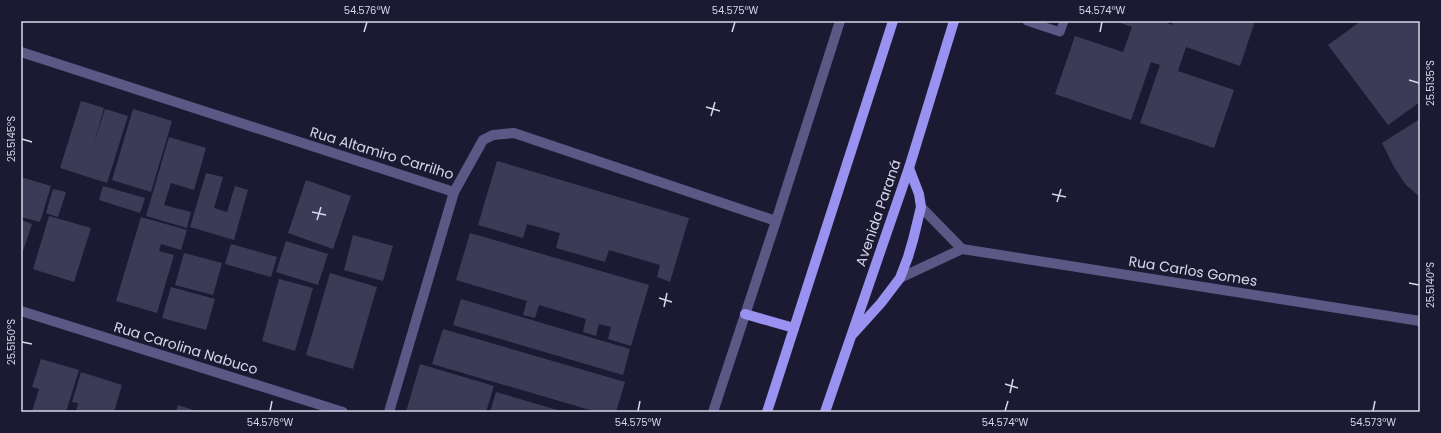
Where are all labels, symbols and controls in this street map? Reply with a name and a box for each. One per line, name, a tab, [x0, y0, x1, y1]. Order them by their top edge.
text: 54.576°W	[344, 3, 391, 18]
text: 54.575°W	[712, 3, 759, 18]
text: 54.574°W	[1079, 3, 1126, 18]
text: 25.5135°S	[1423, 60, 1438, 106]
text: 25.5145°S	[4, 116, 19, 162]
street label: Rua Altamiro Carrilho	[308, 122, 456, 184]
street label: Avenida Paraná	[850, 157, 906, 269]
street label: Rua Carlos Gomes	[1127, 251, 1259, 291]
text: 25.5140°S	[1423, 262, 1438, 308]
street label: Rua Carolina Nabuco	[112, 317, 260, 379]
text: 25.5150°S	[4, 319, 19, 365]
text: 54.576°W	[247, 415, 294, 430]
text: 54.575°W	[615, 415, 662, 430]
text: 54.574°W	[982, 415, 1029, 430]
text: 54.573°W	[1350, 415, 1396, 430]

